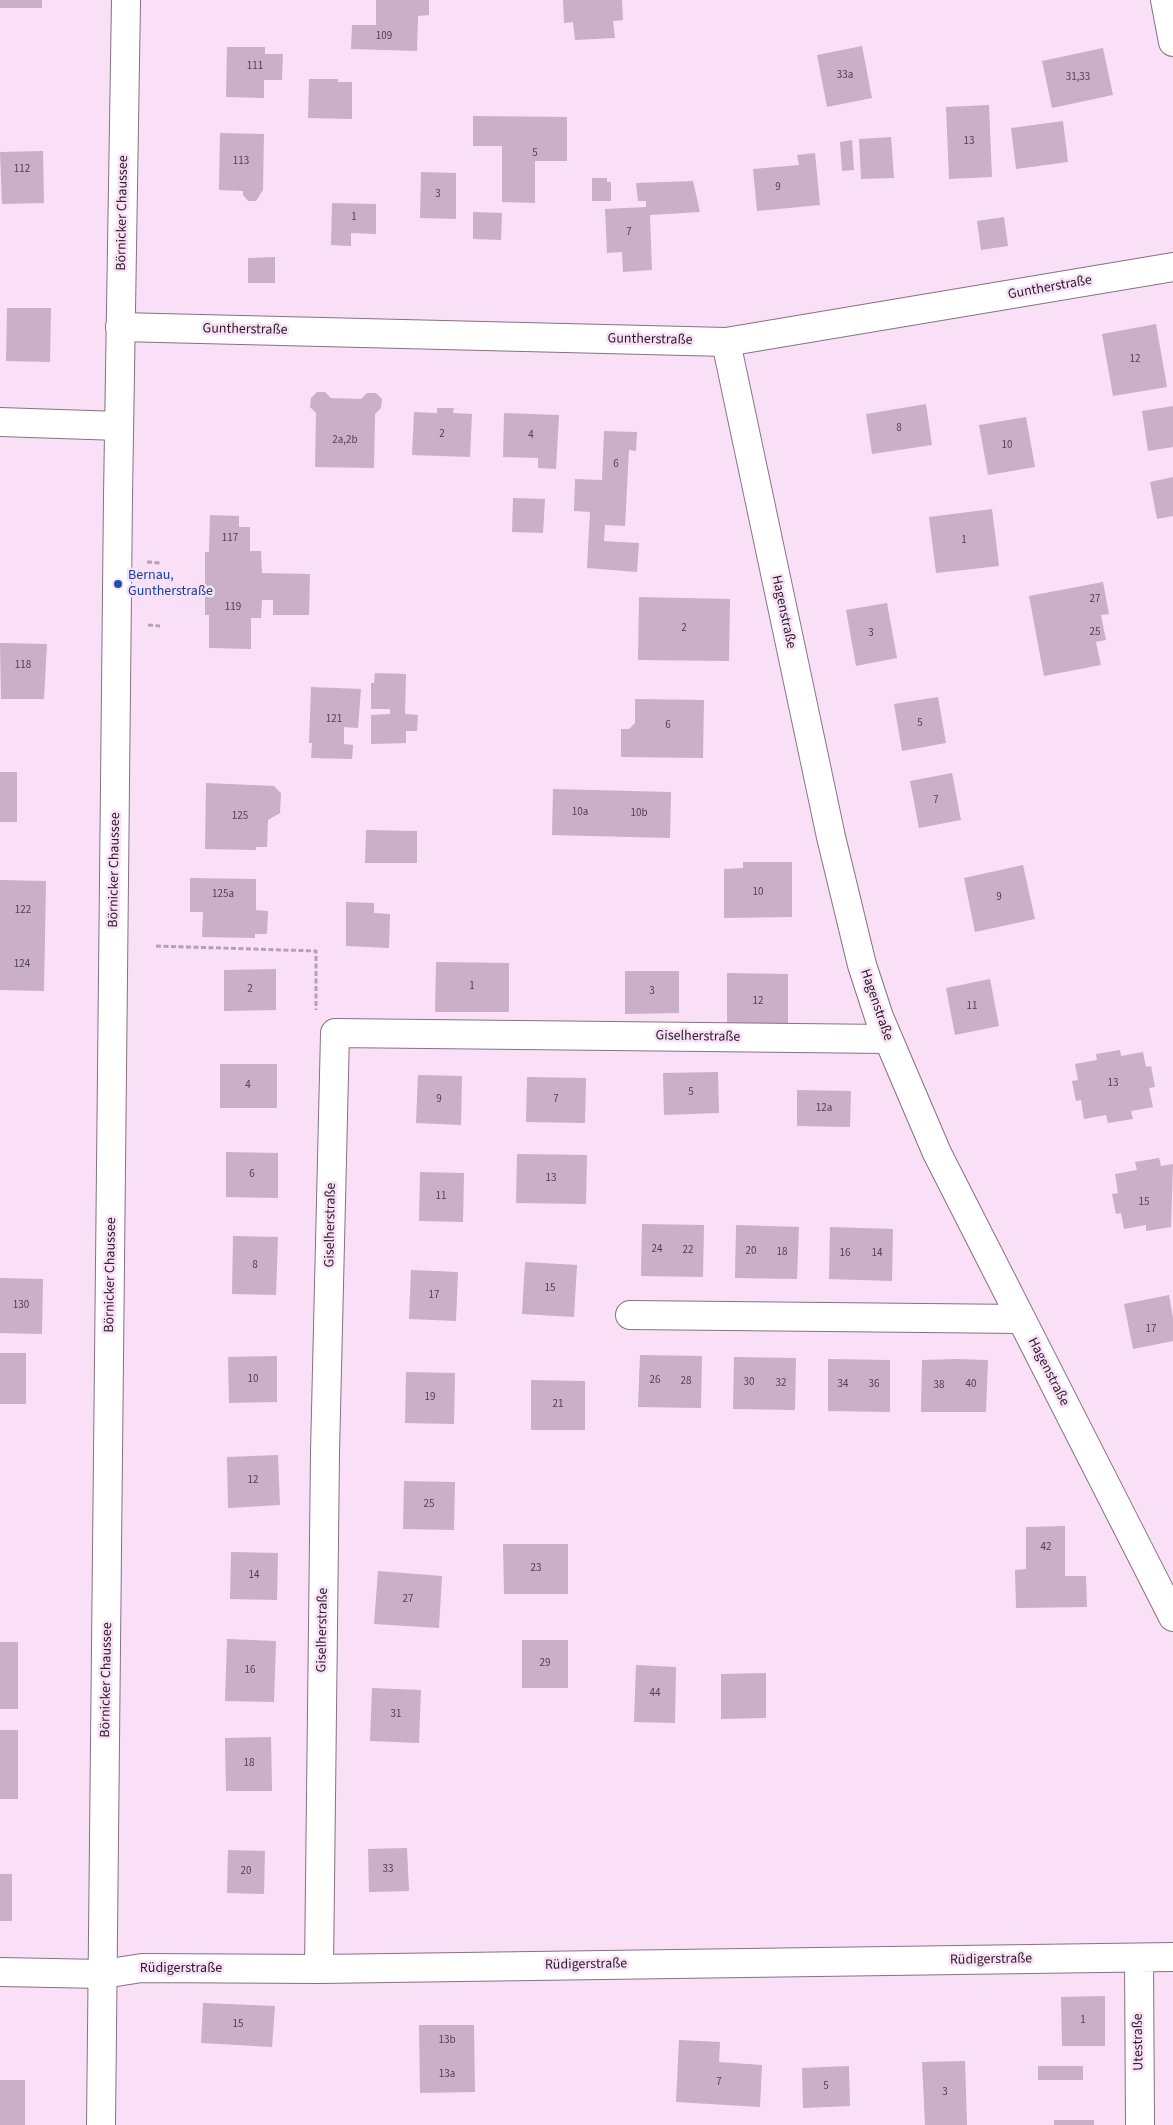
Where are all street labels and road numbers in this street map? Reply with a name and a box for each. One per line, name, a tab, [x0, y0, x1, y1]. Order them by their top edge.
street label: Börnicker Chaussee	[114, 155, 132, 271]
street label: Guntherstraße	[1007, 272, 1093, 304]
street label: Guntherstraße	[202, 321, 288, 339]
street label: Guntherstraße	[607, 331, 693, 349]
street label: Hagenstraße	[767, 574, 799, 650]
street label: Börnicker Chaussee	[106, 812, 124, 928]
street label: Hagenstraße	[856, 967, 896, 1043]
street label: Giselherstraße	[655, 1028, 741, 1046]
street label: Giselherstraße	[322, 1182, 340, 1268]
street label: Börnicker Chaussee	[102, 1217, 120, 1333]
street label: Hagenstraße	[1024, 1335, 1072, 1409]
street label: Giselherstraße	[314, 1587, 332, 1673]
street label: Börnicker Chaussee	[98, 1622, 116, 1738]
street label: Rüdigerstraße	[950, 1951, 1032, 1969]
street label: Rüdigerstraße	[545, 1956, 627, 1974]
street label: Rüdigerstraße	[140, 1961, 222, 1977]
street label: Utestraße	[1130, 2013, 1148, 2071]

